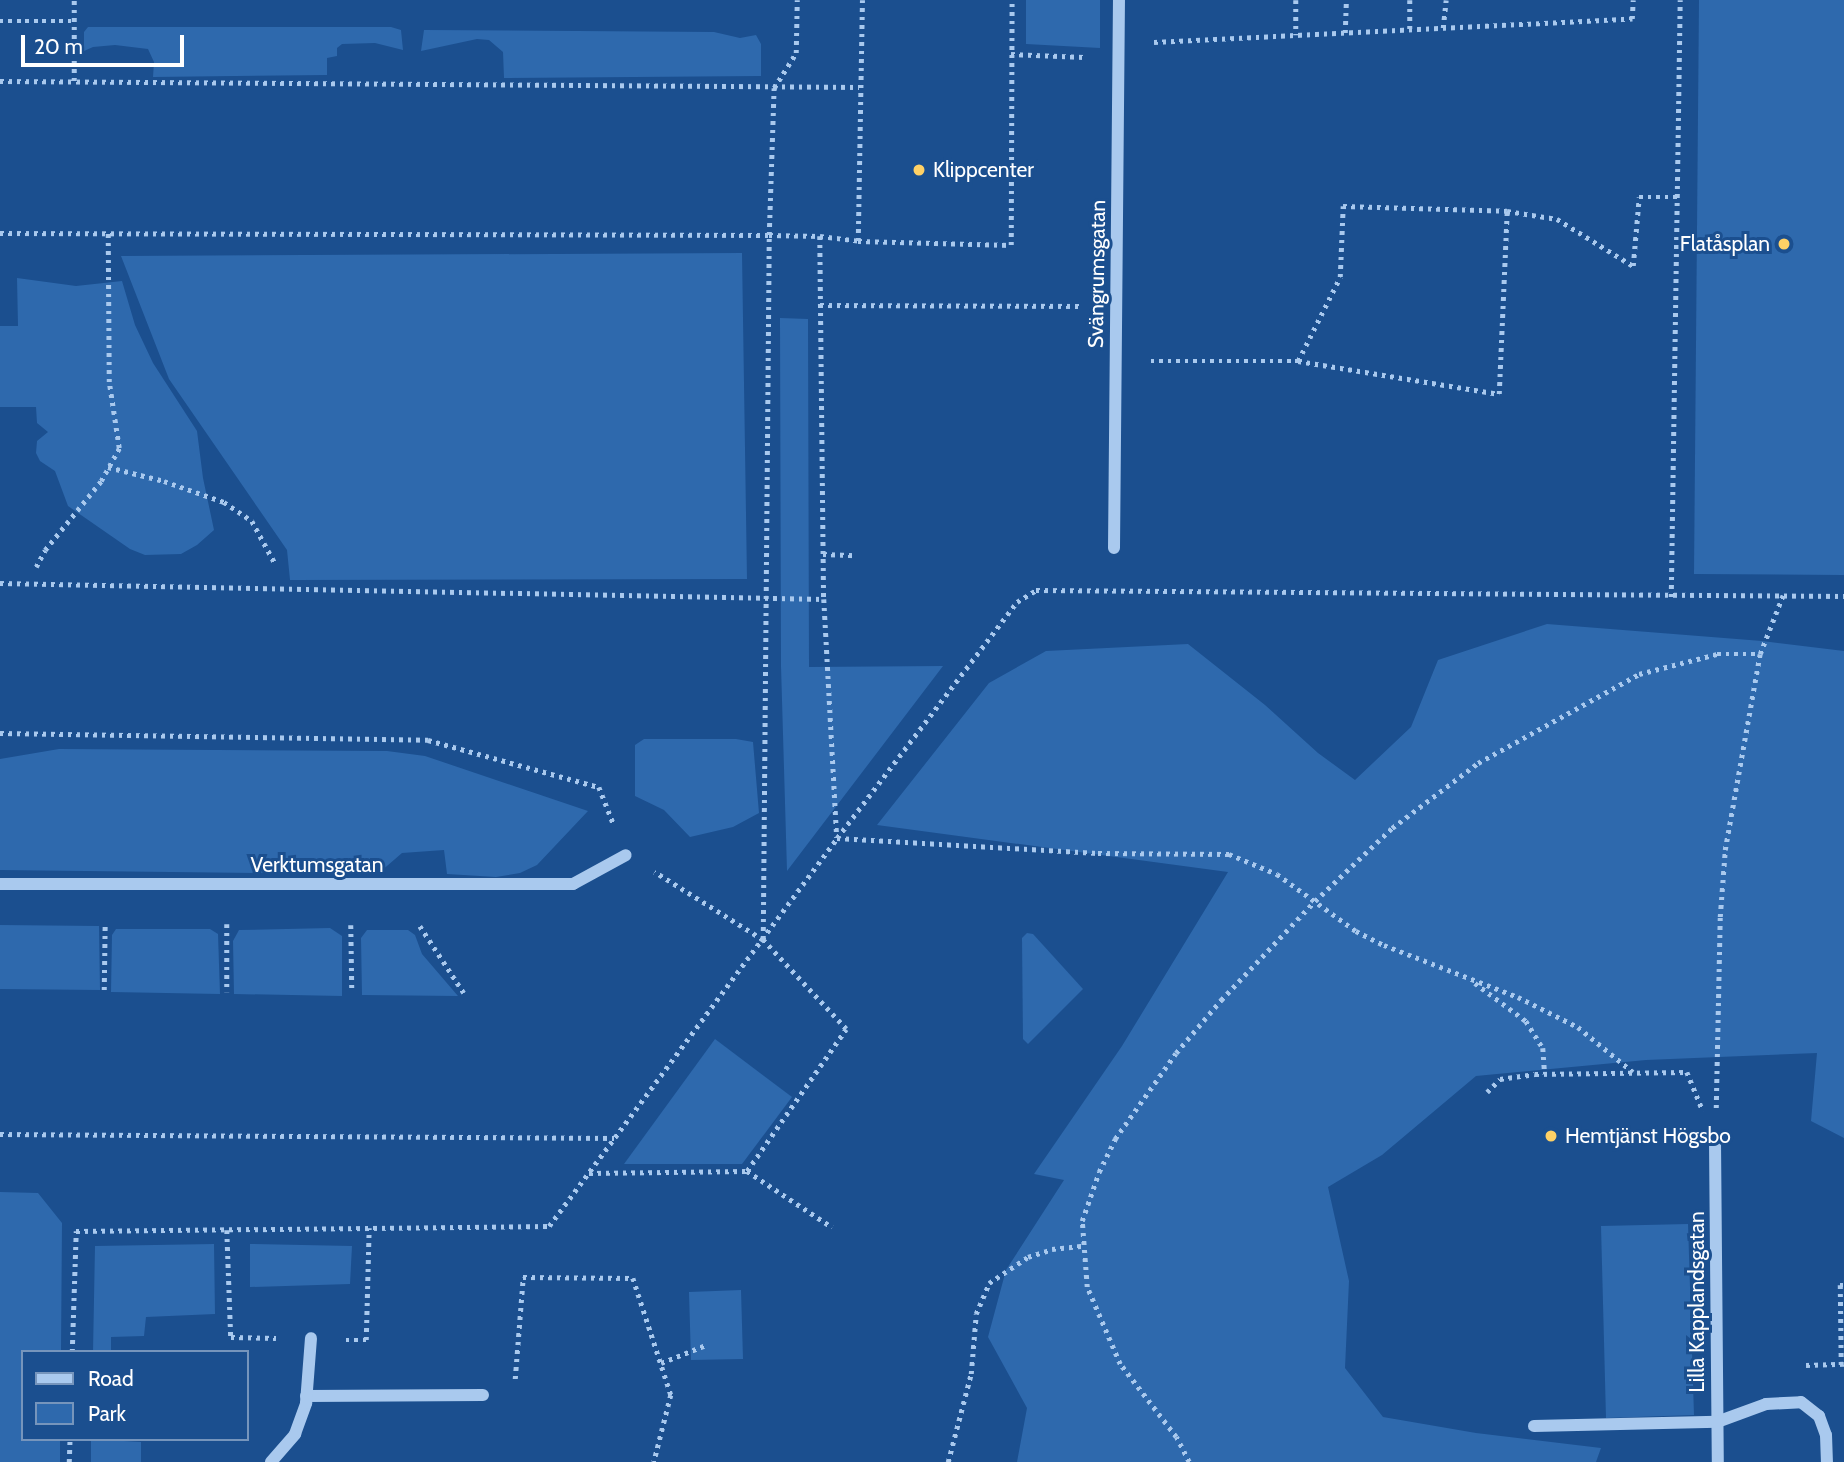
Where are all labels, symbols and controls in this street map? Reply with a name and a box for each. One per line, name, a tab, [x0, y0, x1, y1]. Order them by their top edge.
scale bar	[24, 21, 187, 65]
text: 20 m	[34, 34, 83, 59]
place label: Klippcenter	[933, 157, 1034, 183]
marker: Klippcenter	[911, 162, 927, 178]
street label: Svängrumsgatan	[1083, 200, 1111, 348]
place label: Flatåsplan	[1680, 231, 1770, 257]
marker: Flatåsplan	[1776, 236, 1792, 252]
street label: Verktumsgatan	[251, 852, 383, 878]
place label: Hemtjänst Högsbo	[1565, 1123, 1731, 1149]
marker: Hemtjänst Högsbo	[1543, 1128, 1559, 1144]
street label: Lilla Kapplandsgatan	[1684, 1211, 1710, 1393]
legend	[21, 1350, 248, 1441]
text: Road	[88, 1366, 134, 1391]
text: Park	[88, 1401, 126, 1426]

